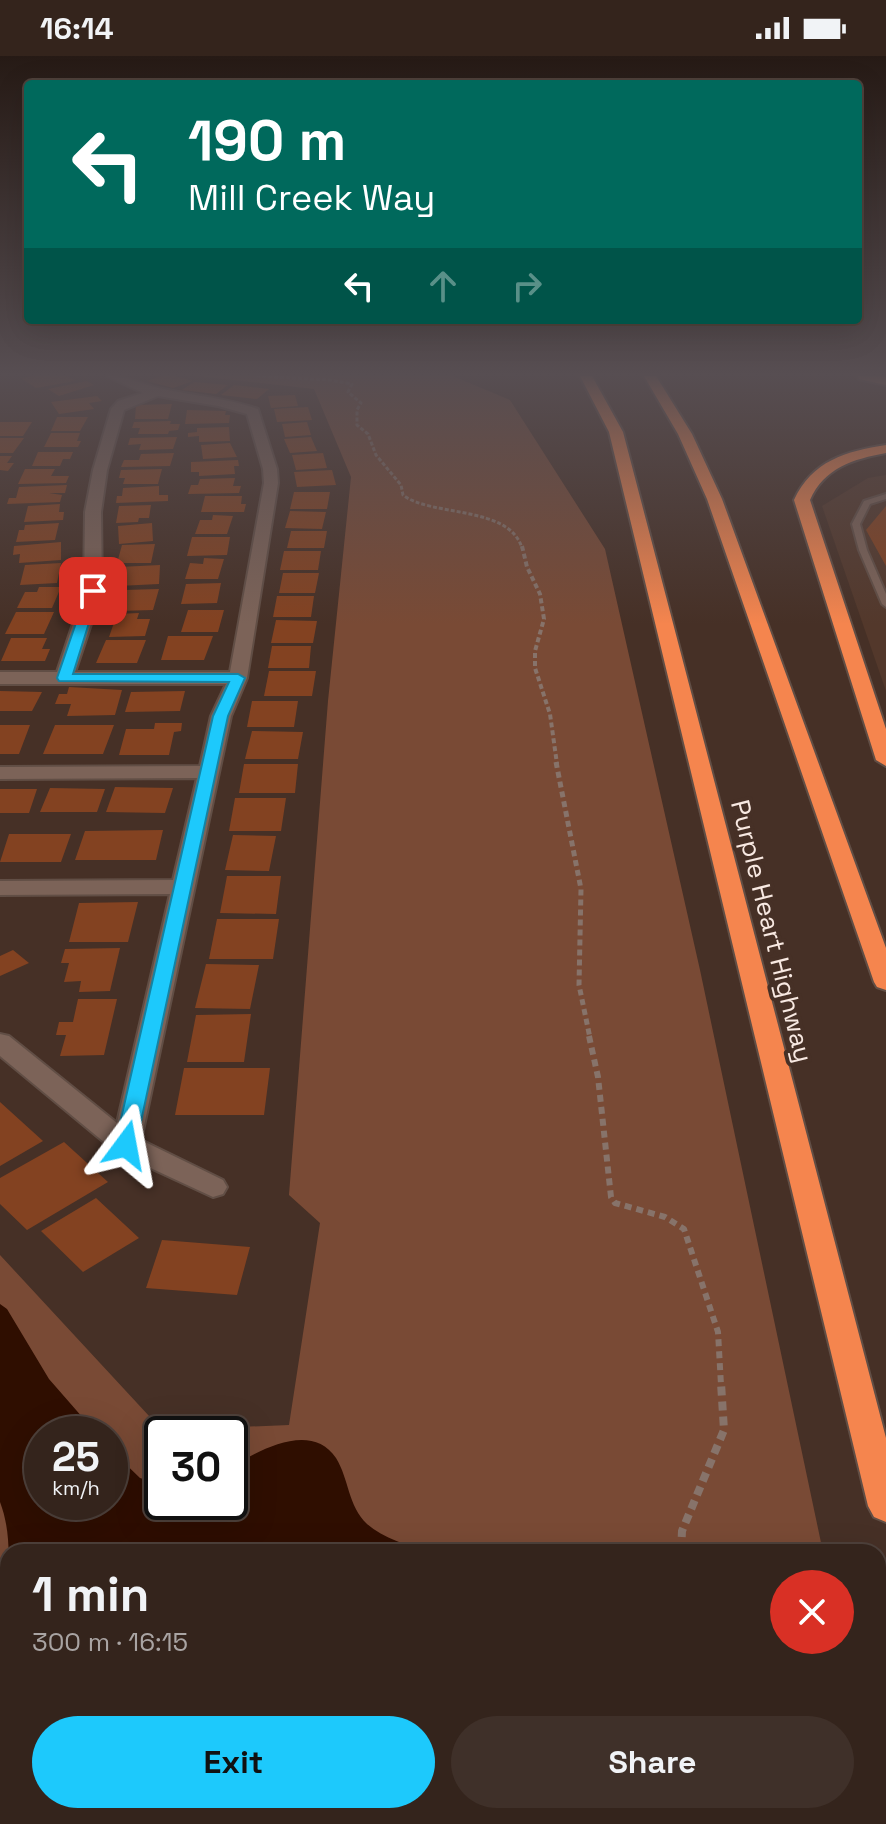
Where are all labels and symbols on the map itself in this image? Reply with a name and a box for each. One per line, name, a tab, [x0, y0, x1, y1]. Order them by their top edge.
pin	[59, 557, 127, 625]
street label: Purple Heart Highway	[723, 796, 821, 1066]
position arrow	[84, 1103, 168, 1187]
speed limit sign: 30	[144, 1416, 248, 1520]

